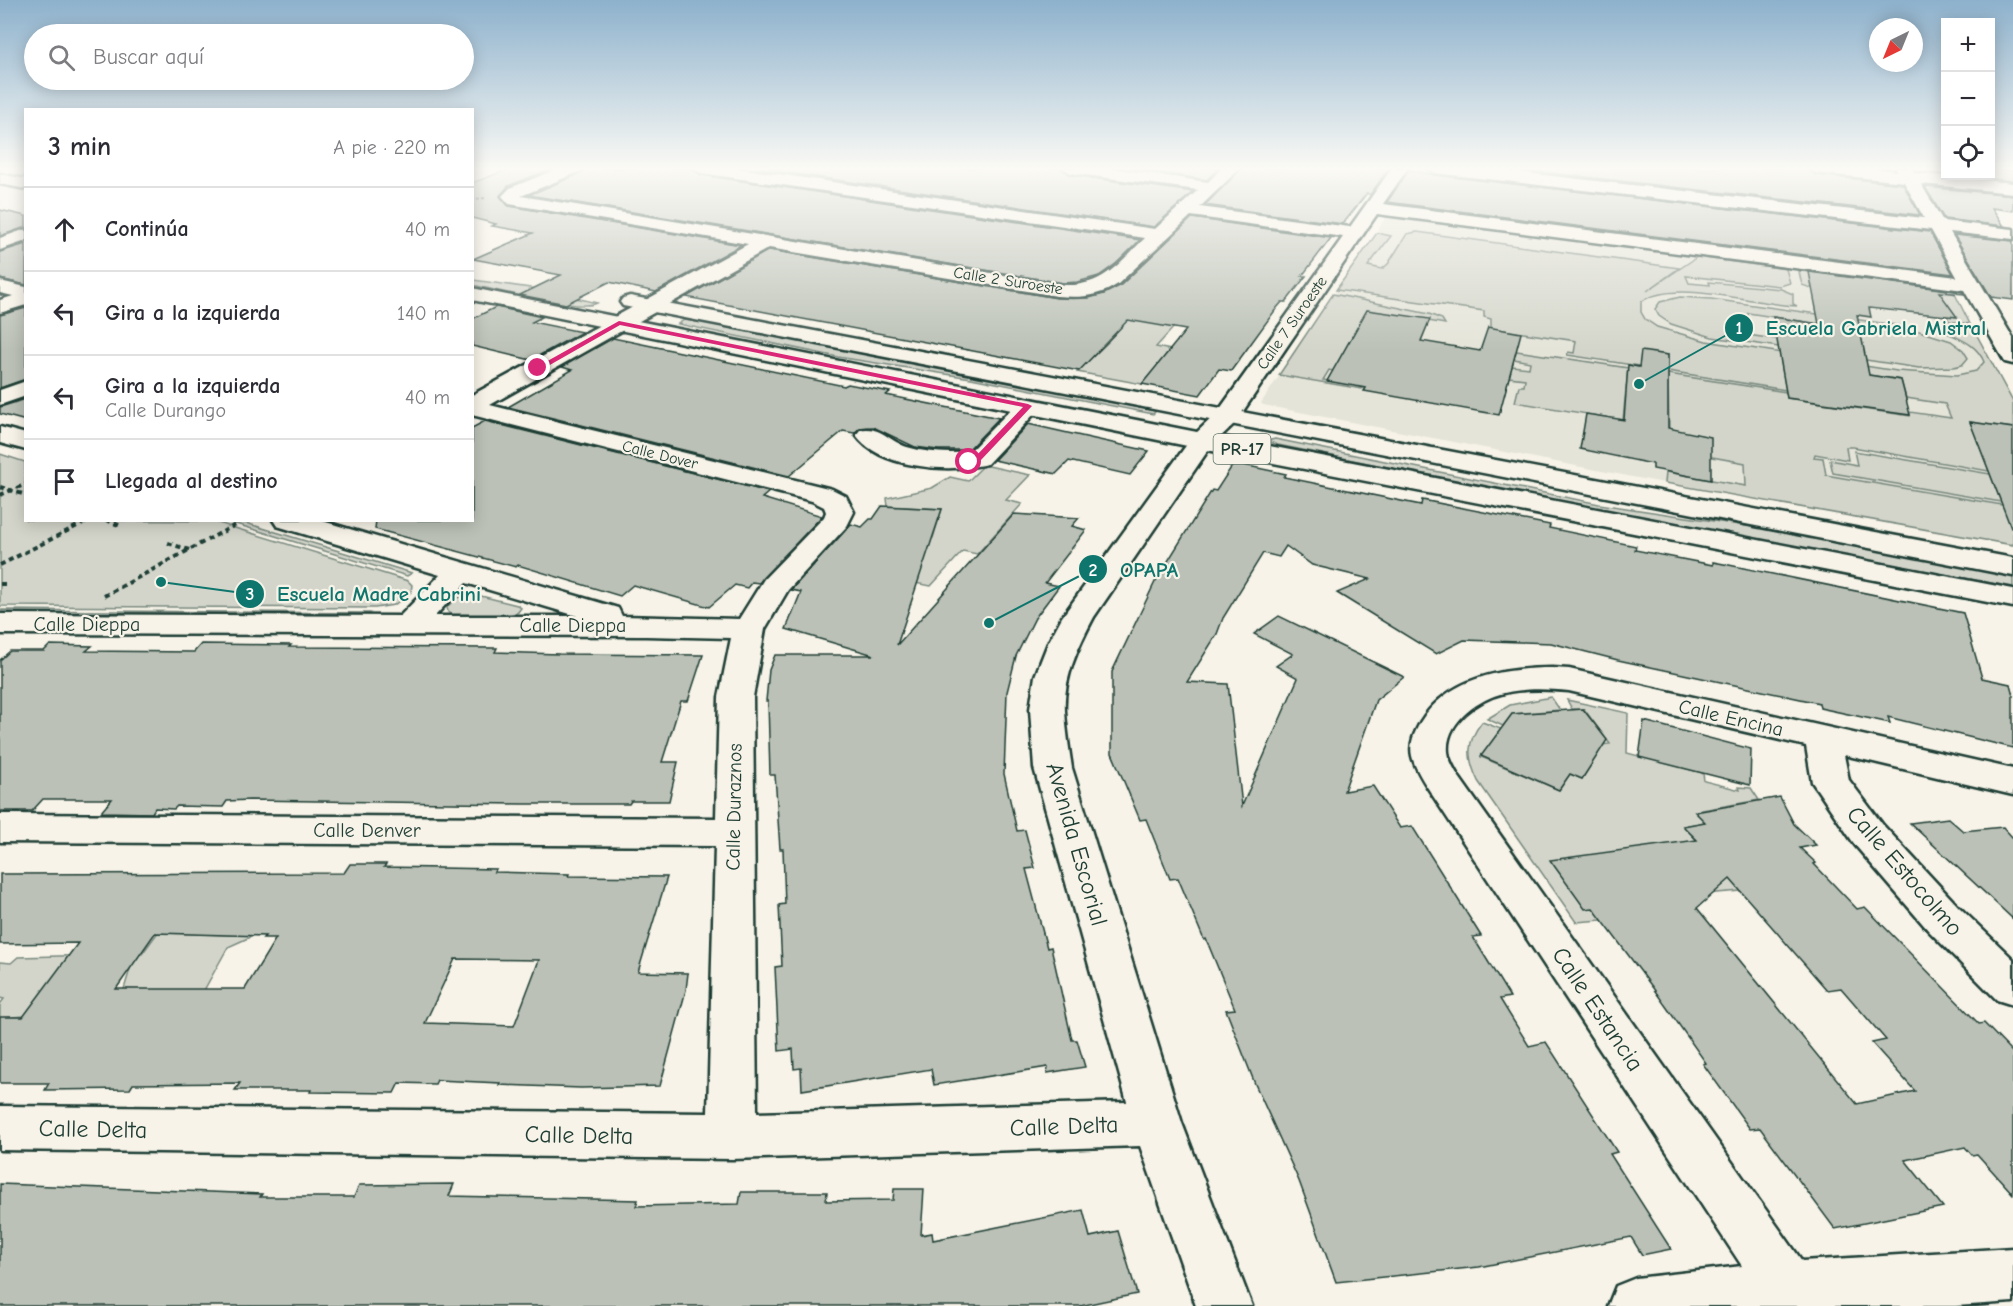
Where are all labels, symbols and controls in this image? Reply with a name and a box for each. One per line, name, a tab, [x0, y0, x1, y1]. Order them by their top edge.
north arrow	[1869, 18, 1923, 72]
map controls	[1941, 18, 1995, 180]
button: +	[1941, 18, 1995, 72]
search box	[24, 24, 474, 90]
icon: search	[45, 41, 78, 74]
text: Buscar aquí	[93, 44, 204, 70]
button: −	[1941, 72, 1995, 126]
button: locate	[1941, 126, 1995, 180]
text: 3 min	[48, 132, 111, 162]
text: A pie · 220 m	[333, 136, 450, 159]
icon: ahead	[48, 213, 81, 246]
text: Continúa	[105, 216, 189, 242]
text: 40 m	[405, 218, 450, 241]
street label: Calle 2 Suroeste	[952, 263, 1064, 299]
street label: Calle 7 Suroeste	[1253, 273, 1331, 373]
icon: left	[48, 297, 81, 330]
text: Gira a la izquierda	[105, 300, 280, 326]
text: 140 m	[397, 302, 450, 325]
callout: Escuela Gabriela Mistral	[1724, 308, 1998, 347]
text: Escuela Gabriela Mistral	[1766, 316, 1986, 340]
text: 1	[1735, 318, 1743, 339]
route end	[524, 354, 550, 380]
text: Gira a la izquierda	[105, 373, 280, 399]
icon: left	[48, 381, 81, 414]
text: 40 m	[405, 386, 450, 409]
text: Calle Durango	[105, 399, 226, 422]
road number: PR-17	[1214, 434, 1270, 464]
street label: Calle Dover	[620, 437, 700, 473]
route start	[955, 448, 981, 474]
icon: arrive	[48, 465, 81, 498]
text: Llegada al destino	[105, 468, 278, 494]
callout: OPAPA	[1078, 550, 1190, 589]
text: OPAPA	[1120, 558, 1178, 582]
text: 2	[1089, 560, 1098, 581]
callout: Escuela Madre Cabrini	[235, 574, 493, 613]
text: Escuela Madre Cabrini	[277, 582, 481, 606]
text: 3	[246, 584, 254, 605]
street label: Calle Dieppa	[34, 613, 140, 636]
street label: Calle Dieppa	[520, 614, 626, 637]
street label: Calle Encina	[1676, 695, 1786, 741]
street label: Calle Duraznos	[721, 743, 747, 871]
street label: Avenida Escorial	[1040, 759, 1114, 929]
street label: Calle Estocolmo	[1841, 800, 1969, 942]
street label: Calle Denver	[313, 819, 421, 842]
street label: Calle Estancia	[1546, 942, 1650, 1076]
street label: Calle Delta	[1009, 1110, 1119, 1142]
street label: Calle Delta	[38, 1114, 148, 1144]
street label: Calle Delta	[524, 1120, 634, 1150]

